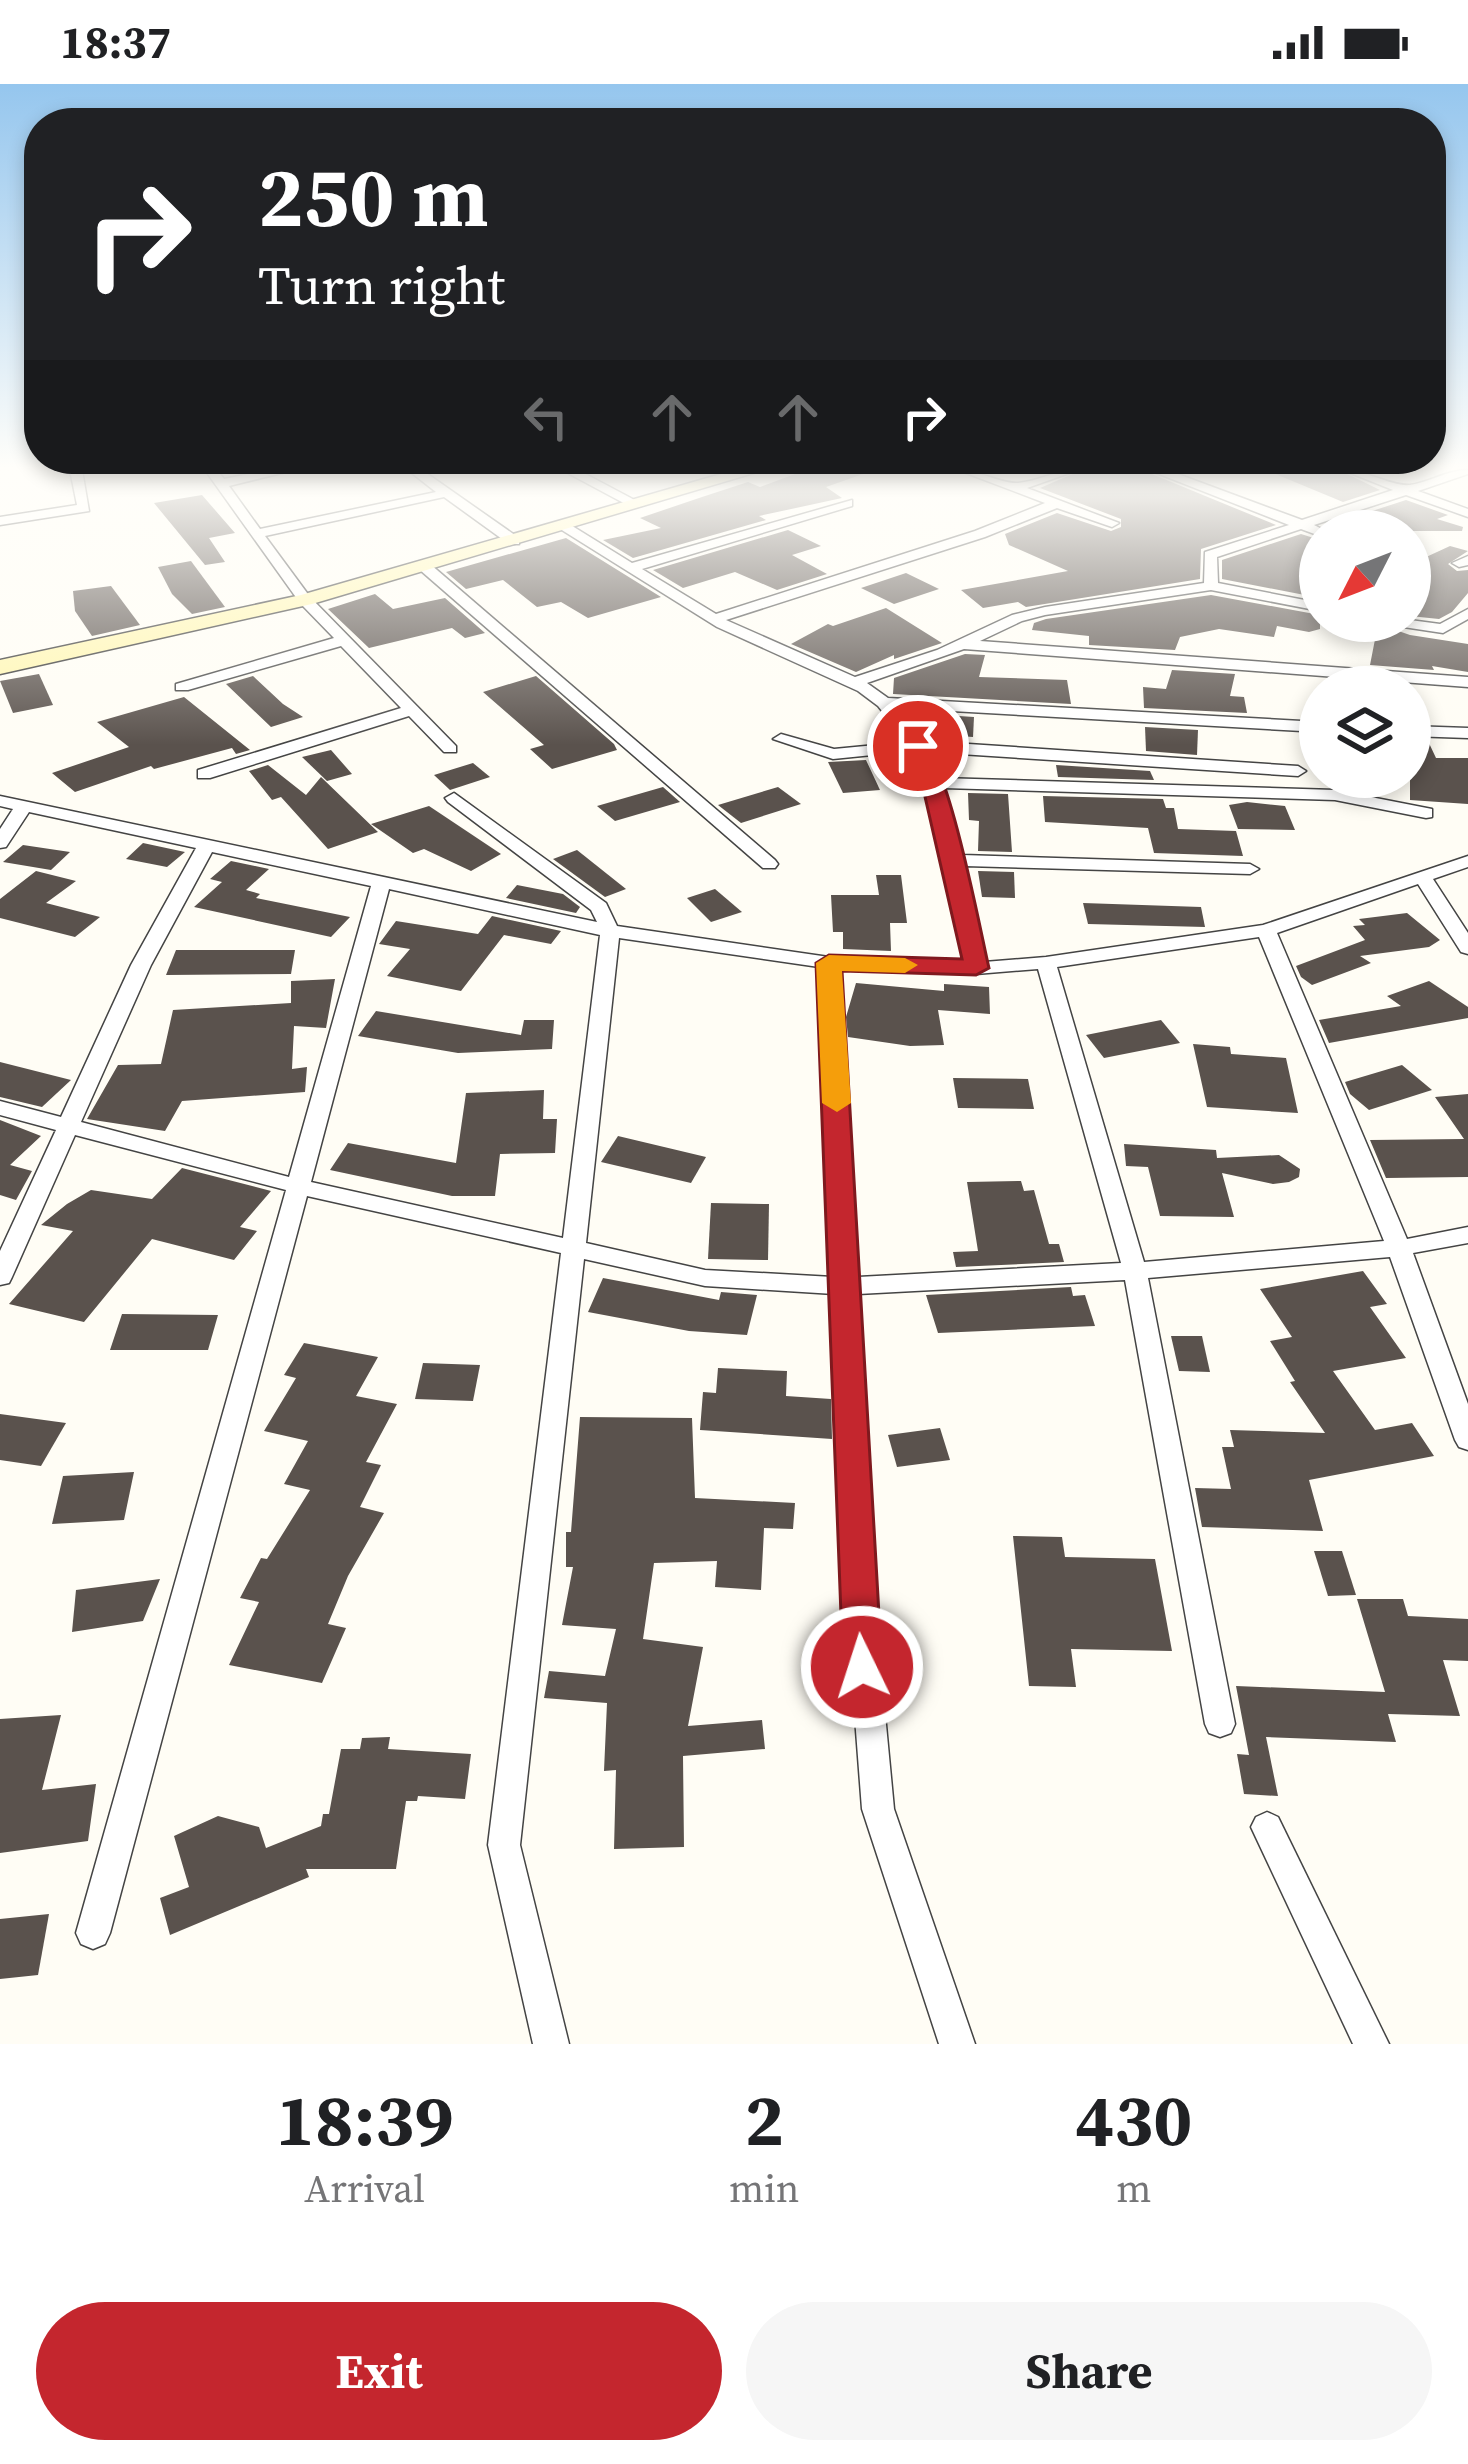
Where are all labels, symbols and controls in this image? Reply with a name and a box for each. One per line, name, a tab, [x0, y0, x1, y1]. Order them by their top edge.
text: 18:37	[60, 11, 171, 73]
text: 250 m	[258, 139, 489, 254]
icon: right	[60, 156, 216, 312]
text: Turn right	[258, 248, 505, 322]
icon: left	[513, 384, 579, 450]
icon: ahead	[639, 384, 705, 450]
icon: ahead	[765, 384, 831, 450]
icon: right	[891, 384, 957, 450]
north arrow	[1299, 510, 1431, 642]
map controls	[1299, 510, 1431, 798]
button: layers	[1299, 666, 1431, 798]
pin	[867, 695, 969, 797]
icon: arrive	[885, 713, 951, 779]
position arrow	[799, 1604, 925, 1730]
text: 18:39	[276, 2070, 453, 2169]
text: 2	[745, 2070, 784, 2169]
text: 430	[1075, 2070, 1192, 2169]
text: Arrival	[304, 2162, 425, 2215]
text: min	[729, 2162, 800, 2215]
text: m	[1116, 2162, 1151, 2215]
button: Exit	[36, 2302, 722, 2440]
button: Share	[746, 2302, 1432, 2440]

